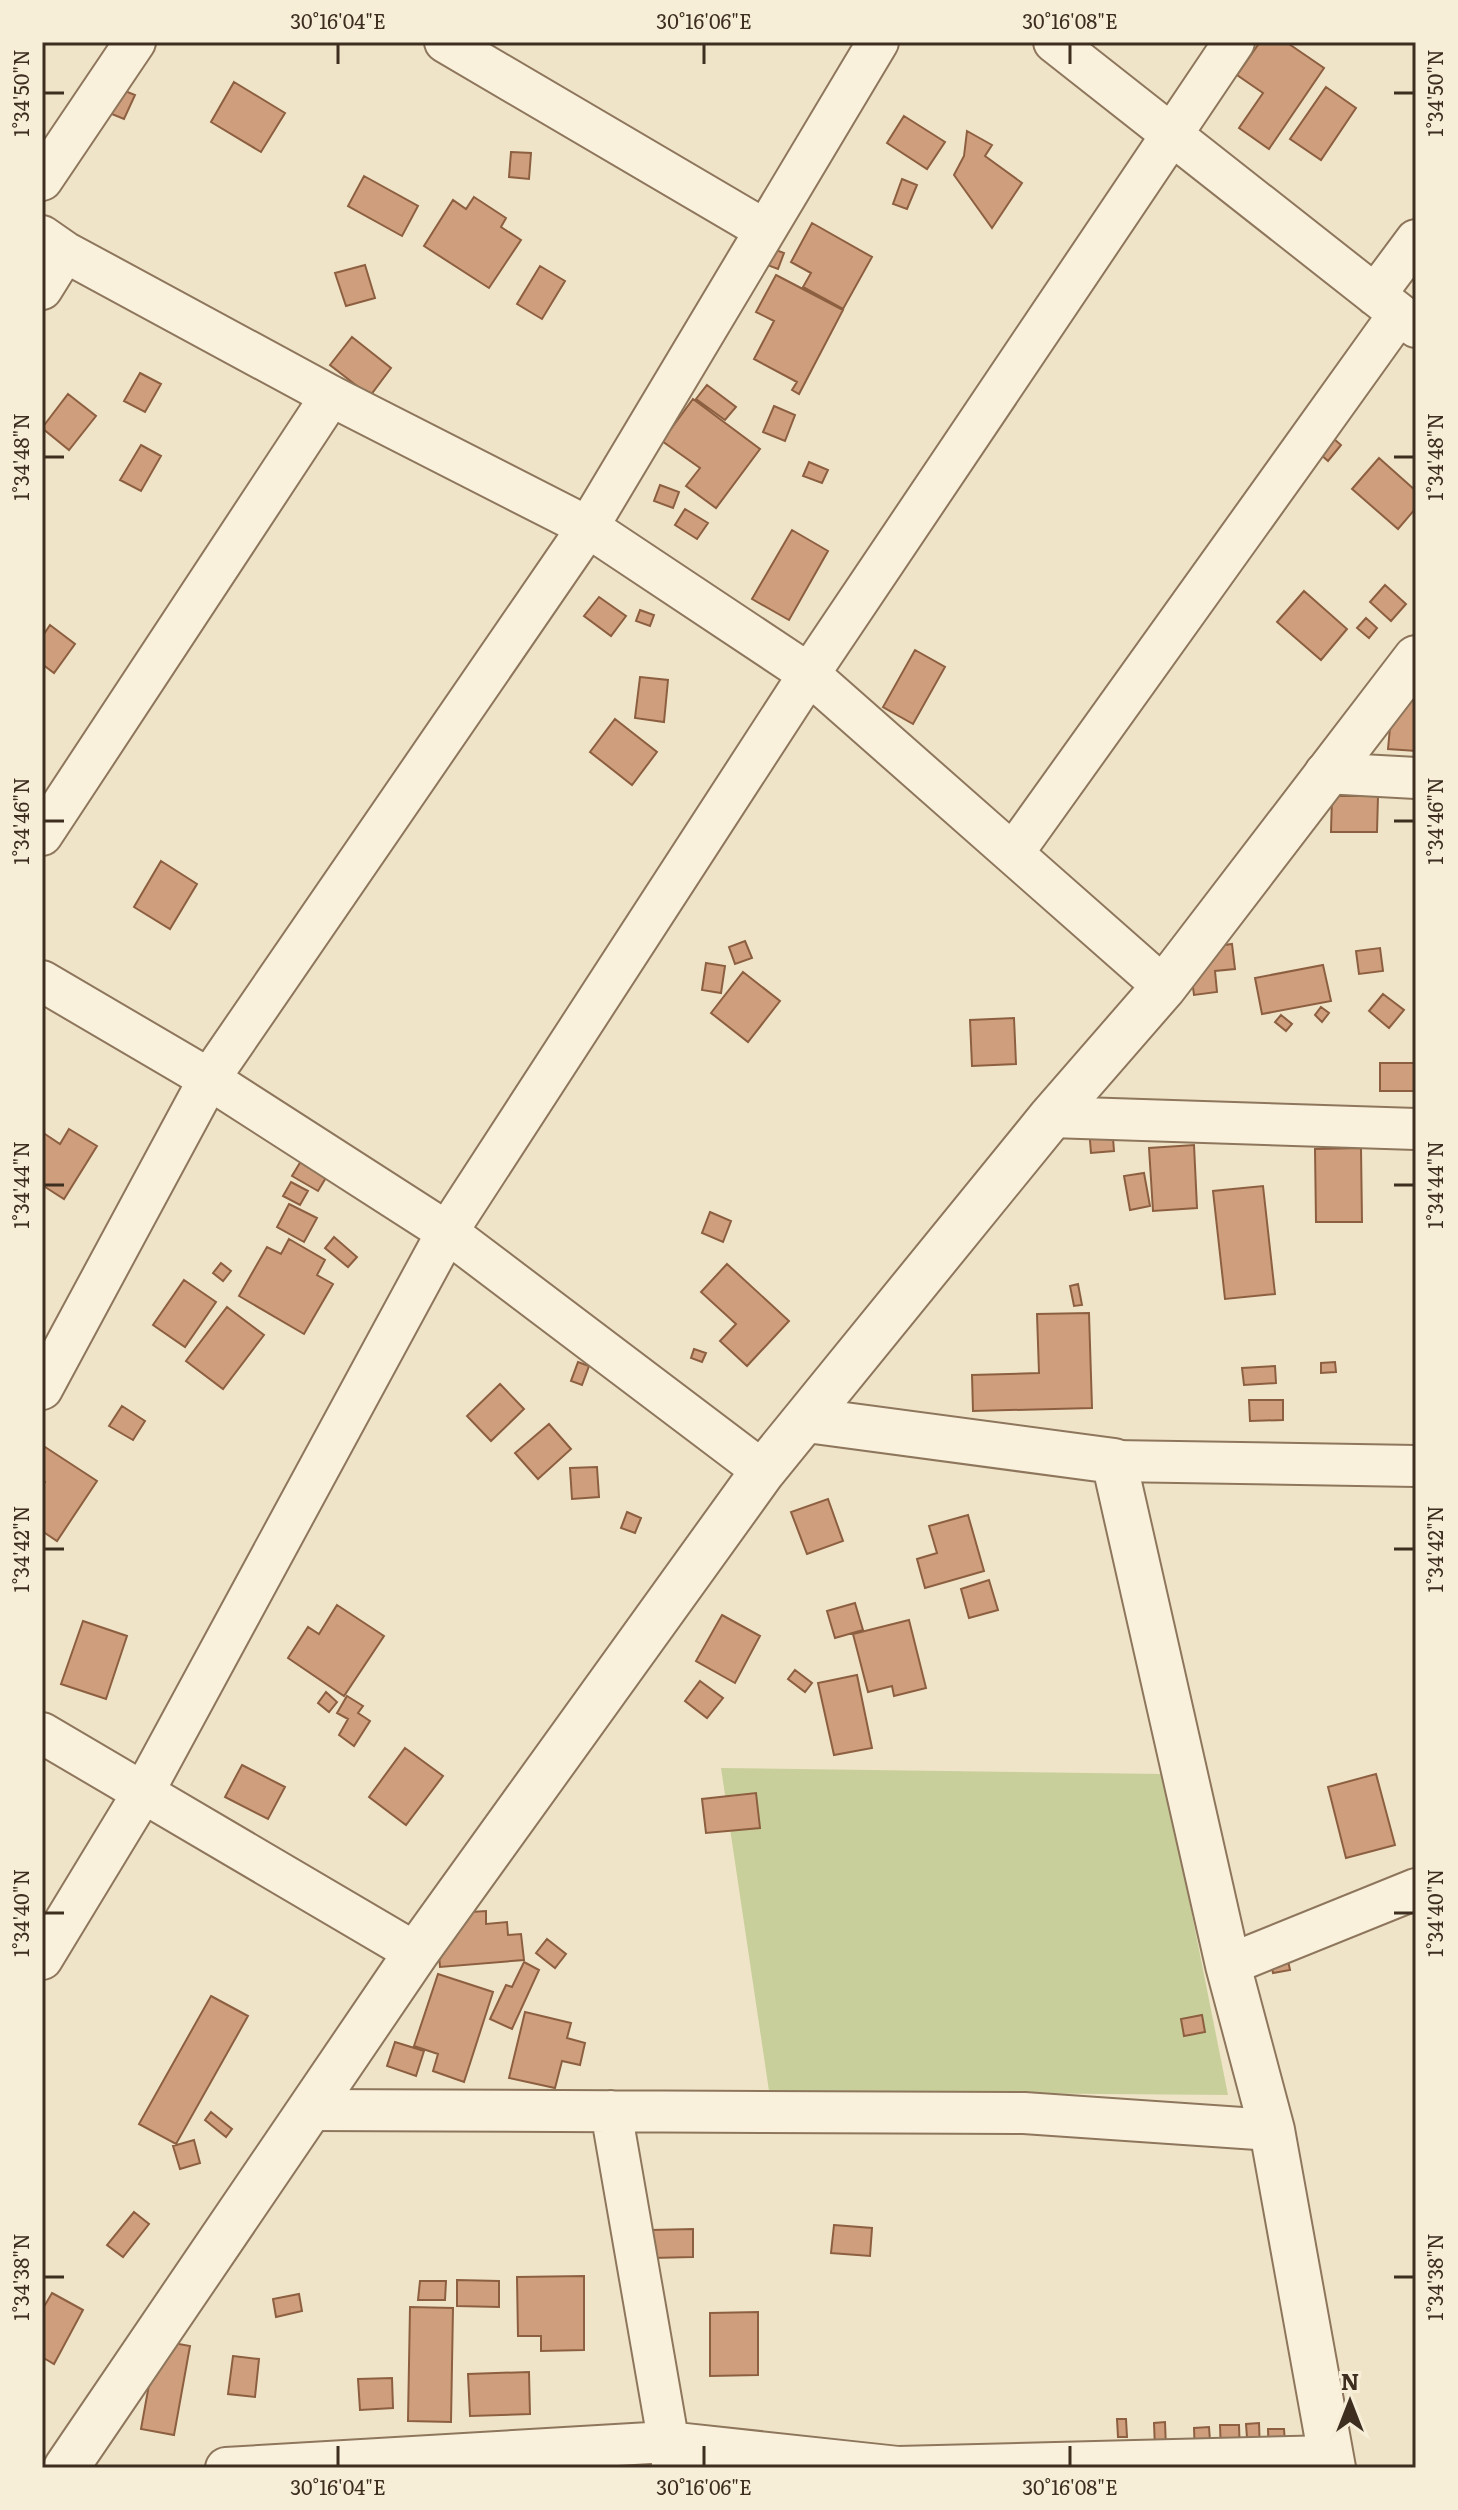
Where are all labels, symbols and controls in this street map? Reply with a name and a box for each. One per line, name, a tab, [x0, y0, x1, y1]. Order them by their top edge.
text: 30°16'04"E	[290, 5, 386, 35]
text: 30°16'06"E	[656, 5, 752, 35]
text: 30°16'08"E	[1022, 5, 1118, 35]
text: 1°34'50"N	[5, 49, 35, 137]
text: 1°34'50"N	[1419, 49, 1449, 137]
text: 1°34'48"N	[5, 413, 35, 501]
text: 1°34'48"N	[1419, 413, 1449, 501]
text: 1°34'46"N	[5, 777, 35, 865]
text: 1°34'46"N	[1419, 777, 1449, 865]
text: 1°34'44"N	[5, 1141, 35, 1229]
text: 1°34'44"N	[1419, 1141, 1449, 1229]
text: 1°34'42"N	[5, 1506, 35, 1592]
text: 1°34'42"N	[1419, 1506, 1449, 1592]
text: 1°34'40"N	[5, 1869, 35, 1957]
text: 1°34'40"N	[1419, 1869, 1449, 1957]
text: 1°34'38"N	[5, 2233, 35, 2321]
text: 1°34'38"N	[1419, 2233, 1449, 2321]
north arrow	[1310, 2362, 1390, 2442]
text: N	[1341, 2364, 1359, 2397]
text: 30°16'04"E	[290, 2471, 386, 2501]
text: 30°16'06"E	[656, 2471, 752, 2501]
text: 30°16'08"E	[1022, 2471, 1118, 2501]

